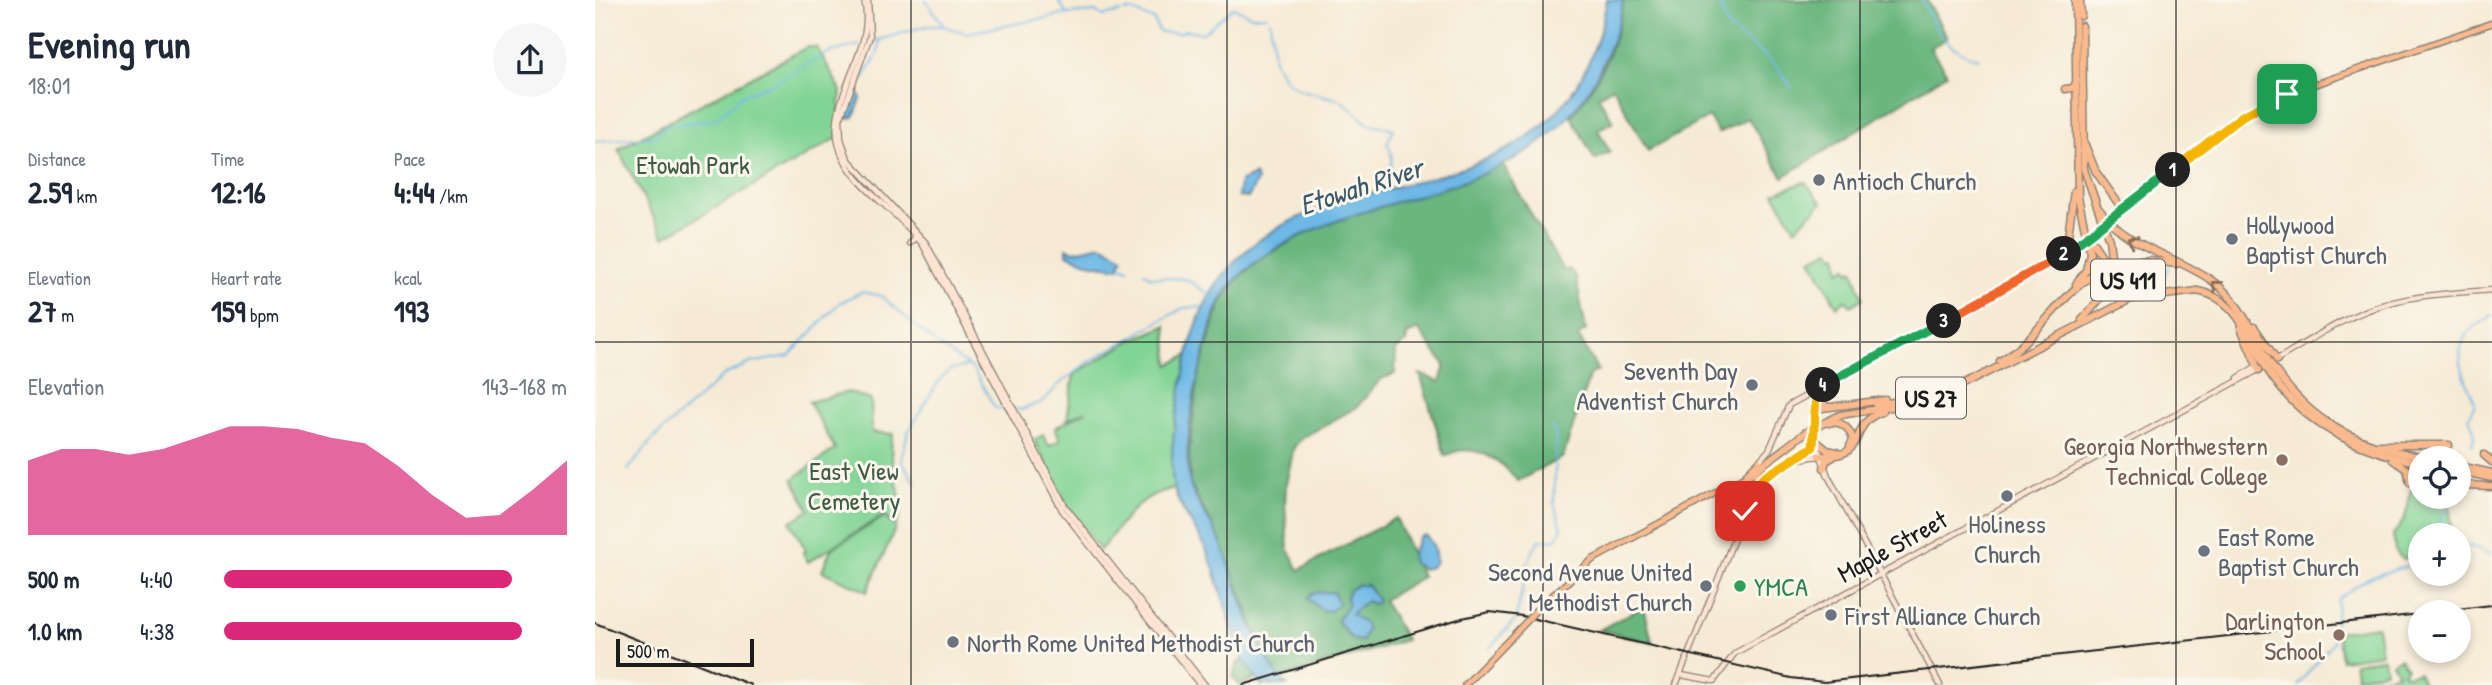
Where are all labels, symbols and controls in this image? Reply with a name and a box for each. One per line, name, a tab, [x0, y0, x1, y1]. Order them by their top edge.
text: Evening run	[28, 18, 191, 70]
button: share	[493, 23, 567, 97]
pin	[2257, 64, 2317, 124]
text: 18:01	[28, 70, 70, 101]
icon: arrive	[2268, 75, 2306, 113]
text: Distance	[28, 146, 86, 172]
text: Time	[211, 146, 245, 172]
text: Pace	[394, 146, 426, 172]
park label: Etowah Park	[636, 147, 750, 182]
water label: Etowah River	[1294, 147, 1431, 224]
pin: 1	[2155, 152, 2191, 188]
text: 1	[2169, 156, 2176, 182]
place label: Antioch Church	[1833, 163, 1976, 198]
text: 2.59	[28, 172, 72, 212]
text: 12:16	[211, 172, 266, 212]
text: 4:44	[394, 172, 435, 212]
marker: Antioch Church	[1811, 172, 1827, 188]
text: km	[72, 183, 97, 209]
text: /km	[435, 183, 468, 209]
place label: Hollywood Baptist Church	[2246, 207, 2387, 272]
marker: Hollywood Baptist Church	[2224, 231, 2240, 247]
one-way arrow	[2127, 235, 2140, 248]
pin: 2	[2047, 236, 2081, 272]
text: 2	[2059, 240, 2068, 266]
road number: US 411	[2091, 260, 2165, 300]
text: Elevation	[28, 265, 91, 291]
text: Heart rate	[211, 265, 282, 291]
text: kcal	[394, 265, 422, 291]
one-way arrow	[2211, 280, 2223, 293]
text: 27	[28, 291, 57, 331]
text: 159	[211, 291, 246, 331]
text: 193	[394, 291, 429, 331]
text: m	[57, 302, 74, 328]
text: bpm	[246, 302, 279, 328]
pin: 3	[1927, 304, 1961, 338]
text: 3	[1939, 307, 1948, 333]
place label: Seventh Day Adventist Church	[1576, 353, 1738, 418]
pin: 4	[1805, 368, 1841, 402]
text: Elevation	[28, 371, 104, 402]
text: 143–168 m	[482, 371, 567, 402]
text: 4	[1819, 371, 1826, 397]
marker: Seventh Day Adventist Church	[1744, 377, 1760, 393]
road number: US 27	[1896, 377, 1966, 418]
place label: Georgia Northwestern Technical College	[2063, 428, 2268, 493]
map controls	[2408, 446, 2471, 663]
button: locate	[2408, 446, 2471, 509]
marker: Georgia Northwestern Technical College	[2274, 452, 2290, 468]
park label: East View Cemetery	[808, 453, 900, 518]
pin	[1715, 481, 1775, 541]
marker: Holiness Church	[1999, 488, 2015, 504]
icon: check	[1726, 492, 1764, 530]
street label: Maple Street	[1831, 501, 1954, 591]
place label: Holiness Church	[1968, 506, 2046, 571]
place label: East Rome Baptist Church	[2218, 519, 2359, 584]
button: +	[2408, 523, 2471, 586]
marker: East Rome Baptist Church	[2196, 543, 2212, 559]
place label: Second Avenue United Methodist Church	[1488, 554, 1692, 619]
text: 500 m	[28, 564, 79, 595]
text: 4:40	[140, 564, 173, 595]
place label: YMCA	[1754, 569, 1808, 604]
marker: Second Avenue United Methodist Church	[1698, 578, 1714, 594]
marker: YMCA	[1732, 578, 1748, 594]
place label: First Alliance Church	[1844, 598, 2040, 633]
button: −	[2408, 600, 2471, 663]
place label: Darlington School	[2225, 603, 2325, 668]
marker: First Alliance Church	[1823, 607, 1839, 623]
text: 1.0 km	[28, 616, 82, 647]
text: 4:38	[140, 616, 174, 647]
place label: North Rome United Methodist Church	[967, 625, 1314, 660]
marker: Darlington School	[2331, 627, 2347, 643]
marker: North Rome United Methodist Church	[945, 634, 961, 650]
scale bar	[616, 636, 754, 668]
text: 500 m	[627, 638, 669, 664]

